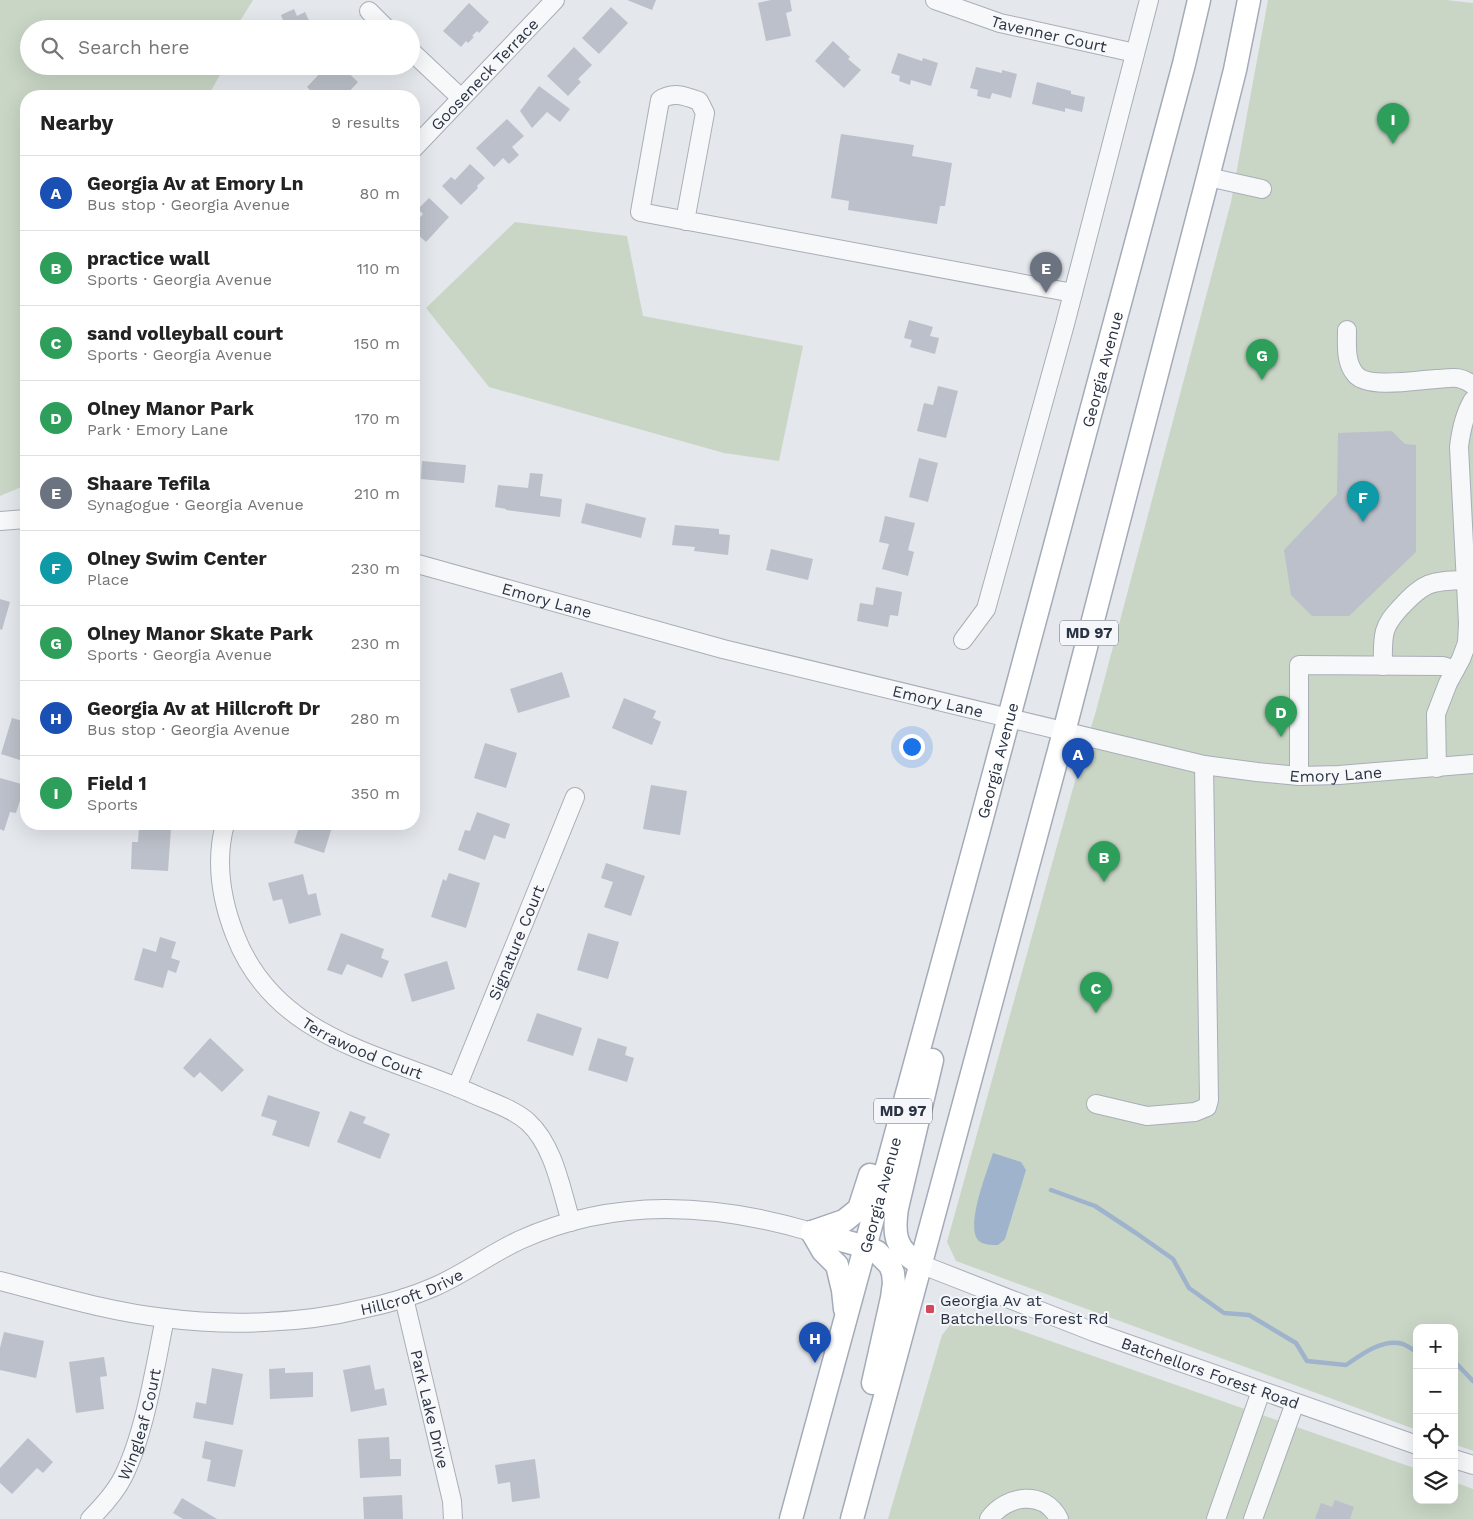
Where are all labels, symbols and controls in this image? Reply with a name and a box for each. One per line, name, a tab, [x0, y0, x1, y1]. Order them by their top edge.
street label: Tavenner Court	[988, 11, 1109, 57]
street label: Gooseneck Terrace	[427, 15, 543, 134]
search box	[20, 20, 420, 75]
icon: search	[38, 34, 66, 62]
text: Search here	[78, 36, 189, 59]
pin: I	[1377, 103, 1409, 144]
text: Nearby	[40, 110, 113, 135]
text: 9 results	[331, 113, 400, 132]
text: Georgia Av at Emory Ln	[87, 172, 303, 195]
text: A	[51, 184, 61, 203]
text: 80 m	[359, 184, 400, 203]
text: Bus stop · Georgia Avenue	[87, 195, 290, 214]
text: practice wall	[87, 247, 210, 270]
pin: E	[1030, 252, 1062, 293]
text: B	[51, 259, 61, 278]
text: 110 m	[357, 259, 400, 278]
text: Sports · Georgia Avenue	[87, 270, 272, 289]
street label: Georgia Avenue	[1078, 309, 1127, 430]
text: sand volleyball court	[87, 322, 283, 345]
text: C	[51, 334, 61, 353]
text: 150 m	[354, 334, 400, 353]
pin: G	[1246, 339, 1278, 380]
text: Sports · Georgia Avenue	[87, 345, 272, 364]
text: Olney Manor Park	[87, 397, 254, 420]
text: D	[50, 409, 62, 428]
text: 170 m	[354, 409, 400, 428]
text: Park · Emory Lane	[87, 420, 228, 439]
text: Shaare Tefila	[87, 472, 210, 495]
pin: F	[1347, 481, 1379, 522]
text: E	[51, 484, 61, 503]
text: 210 m	[354, 484, 400, 503]
text: Synagogue · Georgia Avenue	[87, 495, 304, 514]
text: Olney Swim Center	[87, 547, 267, 570]
text: F	[51, 559, 61, 578]
text: 230 m	[351, 559, 400, 578]
text: Place	[87, 570, 129, 589]
street label: Emory Lane	[500, 579, 594, 622]
road number: MD 97	[1060, 620, 1118, 646]
text: Olney Manor Skate Park	[87, 622, 313, 645]
text: G	[50, 634, 62, 653]
text: 230 m	[351, 634, 400, 653]
text: Sports · Georgia Avenue	[87, 645, 272, 664]
street label: Emory Lane	[891, 681, 985, 721]
pin: D	[1265, 696, 1297, 737]
text: Georgia Av at Hillcroft Dr	[87, 697, 320, 720]
street label: Georgia Avenue	[973, 701, 1023, 821]
text: H	[50, 709, 62, 728]
text: 280 m	[350, 709, 400, 728]
text: Bus stop · Georgia Avenue	[87, 720, 290, 739]
your location	[899, 734, 925, 760]
pin: A	[1062, 738, 1094, 779]
street label: Emory Lane	[1289, 762, 1383, 786]
text: Field 1	[87, 772, 147, 795]
text: I	[53, 784, 59, 803]
text: 350 m	[351, 784, 400, 803]
text: Sports	[87, 795, 138, 814]
pin: B	[1088, 841, 1120, 882]
street label: Signature Court	[484, 882, 548, 1003]
pin: C	[1080, 972, 1112, 1013]
street label: Terrawood Court	[298, 1013, 426, 1083]
road number: MD 97	[874, 1098, 932, 1124]
street label: Georgia Avenue	[856, 1135, 905, 1255]
street label: Hillcroft Drive	[359, 1265, 467, 1319]
place label: Georgia Av at Batchellors Forest Rd	[940, 1291, 1108, 1328]
marker: Georgia Av at Batchellors Forest Rd	[924, 1303, 936, 1315]
pin: H	[799, 1322, 831, 1363]
map controls	[1413, 1324, 1458, 1504]
button: +	[1413, 1324, 1458, 1369]
street label: Batchellors Forest Road	[1119, 1333, 1302, 1413]
street label: Park Lake Drive	[407, 1348, 453, 1470]
street label: Wingleaf Court	[114, 1367, 165, 1484]
button: −	[1413, 1369, 1458, 1414]
button: locate	[1413, 1414, 1458, 1459]
button: layers	[1413, 1459, 1458, 1504]

